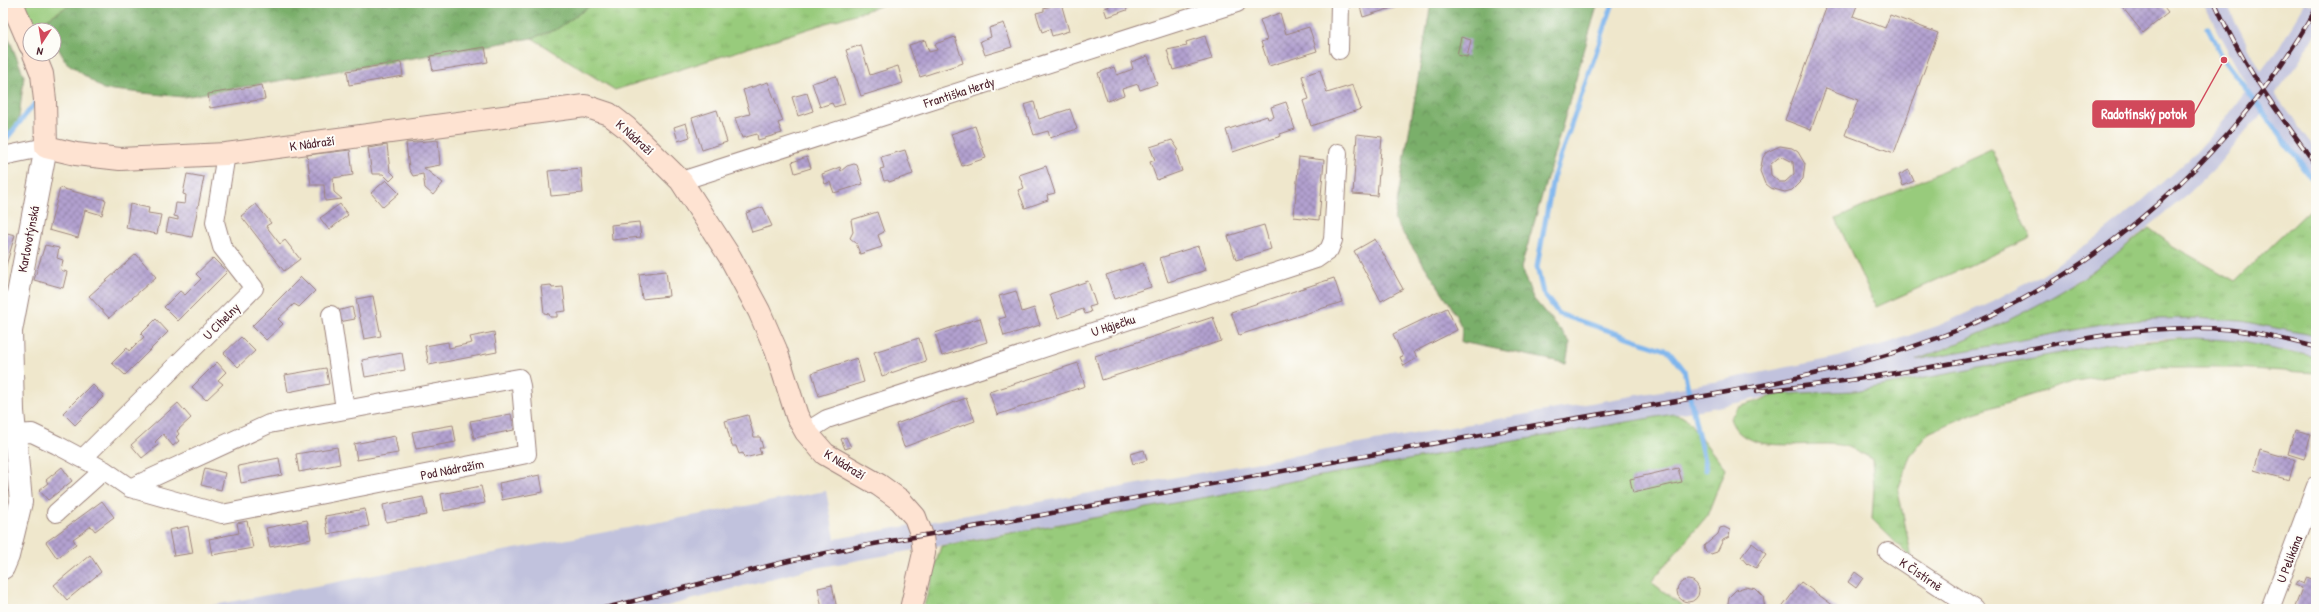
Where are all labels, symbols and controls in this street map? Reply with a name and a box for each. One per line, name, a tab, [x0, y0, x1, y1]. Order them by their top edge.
north arrow	[22, 22, 62, 62]
text: N	[35, 44, 44, 59]
street label: Františka Herdy	[920, 72, 997, 112]
callout: Radotínský potok	[2093, 101, 2194, 127]
text: Radotínský potok	[2101, 104, 2187, 125]
street label: K Nádraží	[612, 115, 658, 159]
street label: K Nádraží	[288, 131, 336, 155]
street label: Karlovotýnská	[13, 204, 43, 274]
street label: U Cihelny	[198, 298, 244, 344]
street label: U Háječku	[1089, 309, 1137, 341]
street label: K Nádraží	[821, 444, 869, 484]
street label: Pod Nádražím	[419, 454, 485, 484]
street label: U Pelikána	[2272, 533, 2306, 585]
street label: K Čistírně	[1896, 553, 1946, 595]

